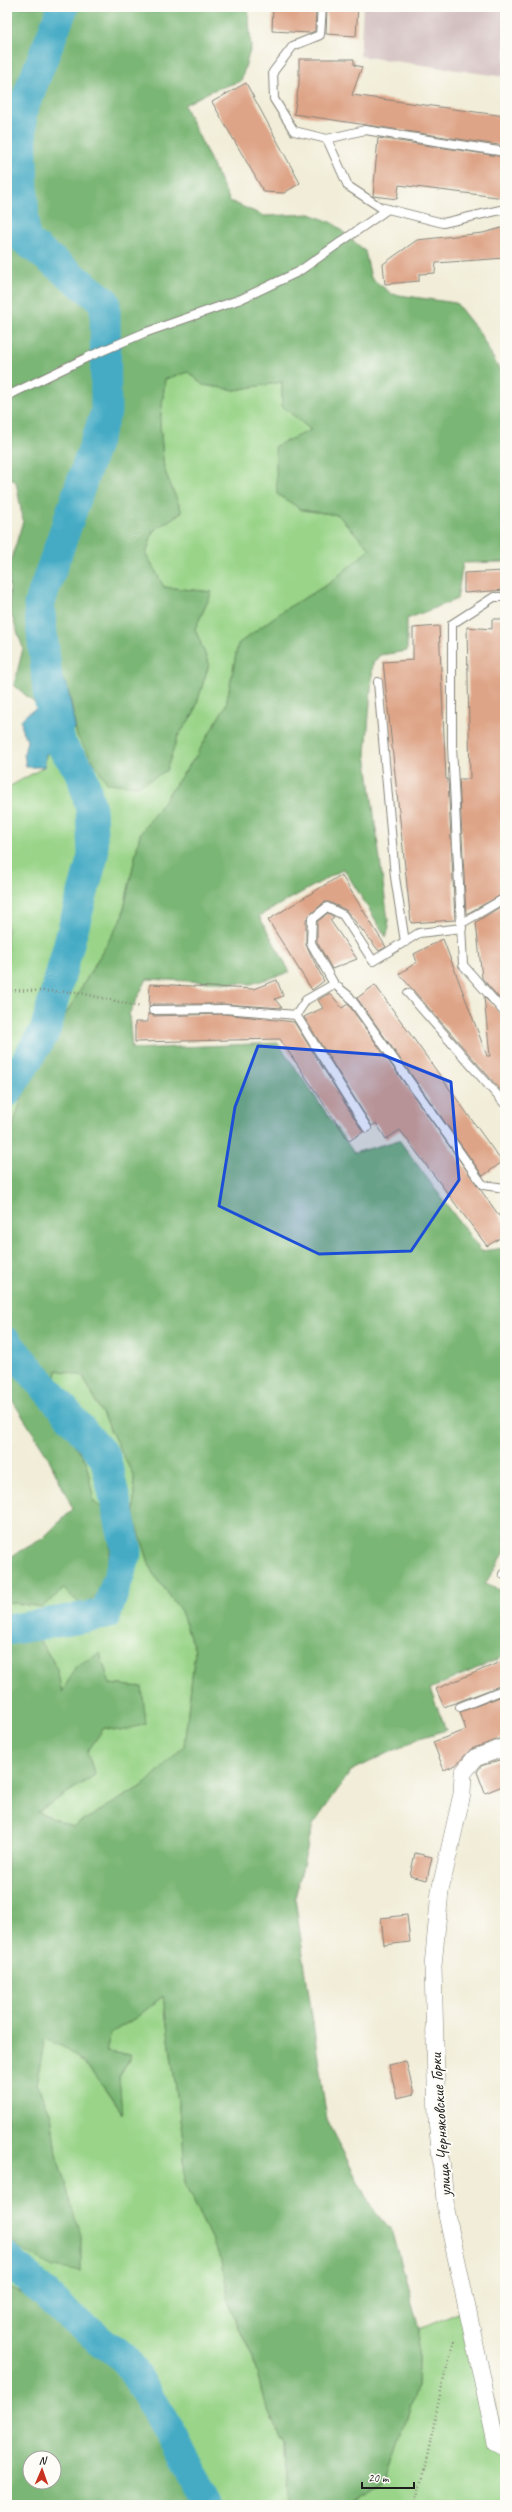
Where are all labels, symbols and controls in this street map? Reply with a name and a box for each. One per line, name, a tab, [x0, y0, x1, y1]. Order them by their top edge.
street label: улица Черняковские Горки	[425, 2051, 456, 2198]
north arrow	[22, 2450, 62, 2490]
text: N	[39, 2453, 48, 2467]
scale bar	[362, 2464, 414, 2490]
text: 20 m	[368, 2470, 390, 2486]

